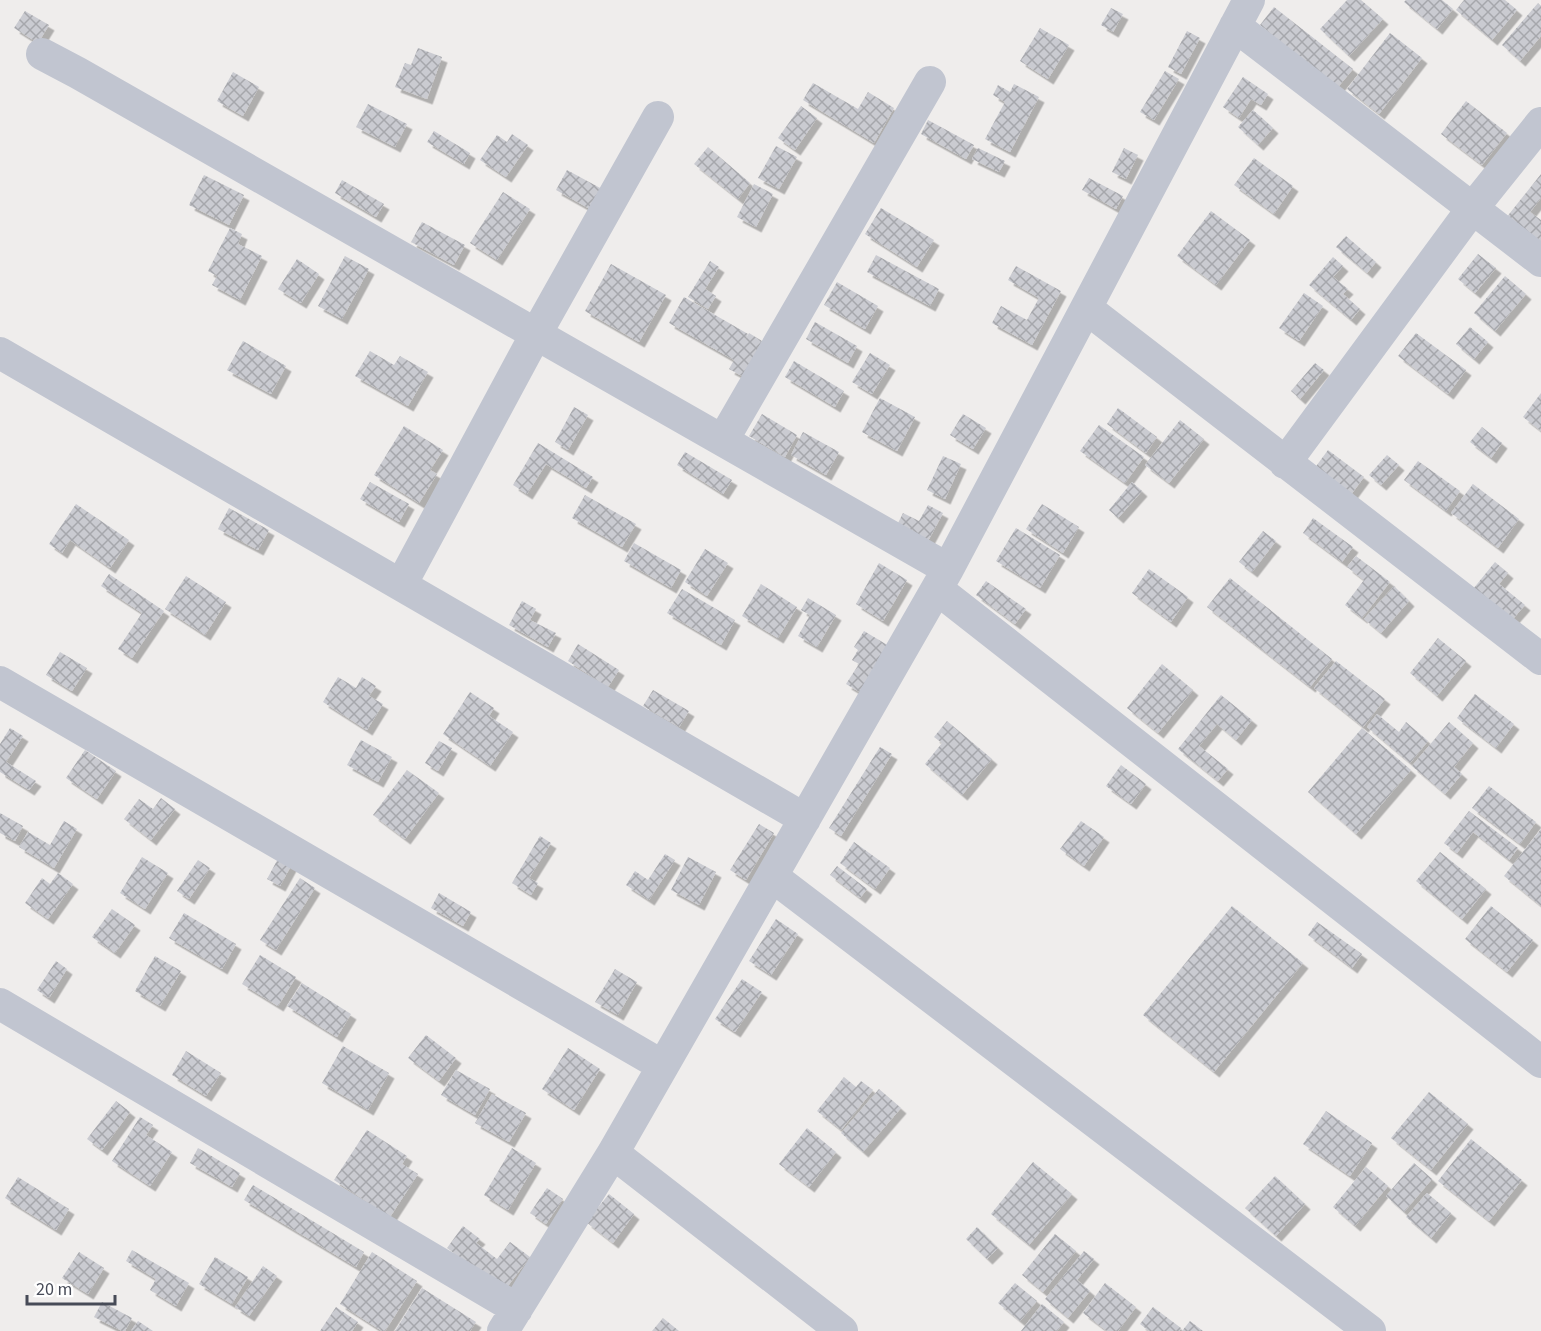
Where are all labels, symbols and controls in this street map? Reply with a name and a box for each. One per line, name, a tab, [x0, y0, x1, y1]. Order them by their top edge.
scale bar	[27, 1268, 116, 1306]
text: 20 m	[36, 1277, 72, 1302]

